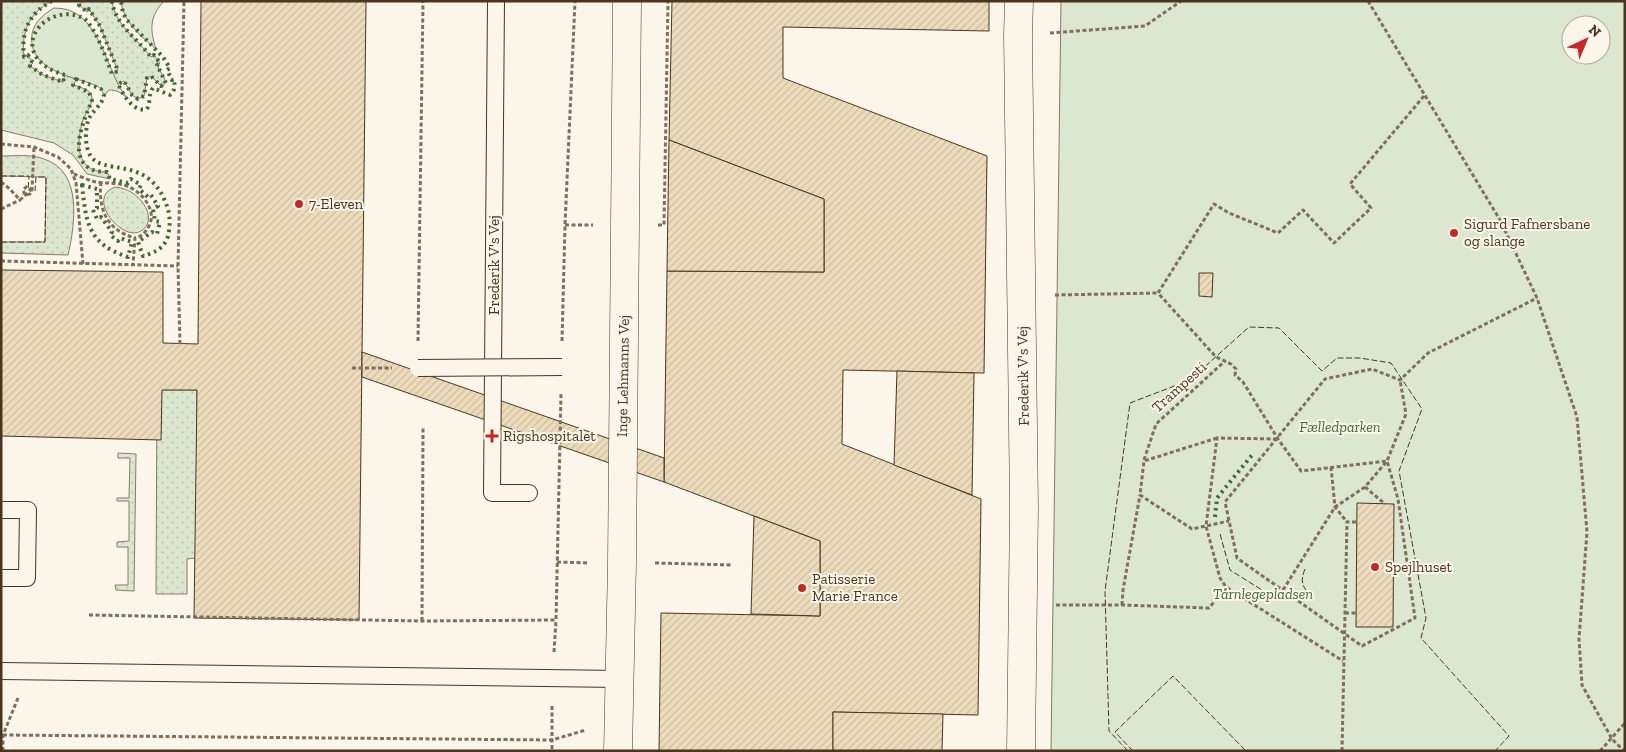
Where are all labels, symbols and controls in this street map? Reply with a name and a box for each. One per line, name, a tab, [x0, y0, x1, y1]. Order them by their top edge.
north arrow	[1561, 15, 1611, 65]
text: N	[1585, 21, 1605, 41]
place label: 7-Eleven	[309, 195, 364, 213]
marker: 7-Eleven	[293, 198, 305, 210]
street label: Frederik V's Vej	[485, 215, 503, 315]
place label: Sigurd Fafnersbane og slange	[1464, 215, 1590, 250]
marker: Sigurd Fafnersbane og slange	[1448, 227, 1460, 239]
street label: Inge Lehmanns Vej	[613, 315, 633, 437]
street label: Frederik V's Vej	[1013, 326, 1033, 426]
street label: Trampesti	[1148, 358, 1210, 416]
park label: Fælledparken	[1299, 418, 1381, 436]
place label: Rigshospitalet	[503, 427, 596, 445]
marker: Rigshospitalet	[485, 429, 499, 443]
place label: Spejlhuset	[1385, 558, 1453, 576]
marker: Spejlhuset	[1369, 561, 1381, 573]
place label: Patisserie Marie France	[812, 570, 898, 605]
marker: Patisserie Marie France	[796, 582, 808, 594]
park label: Tårnlegepladsen	[1213, 585, 1313, 603]

